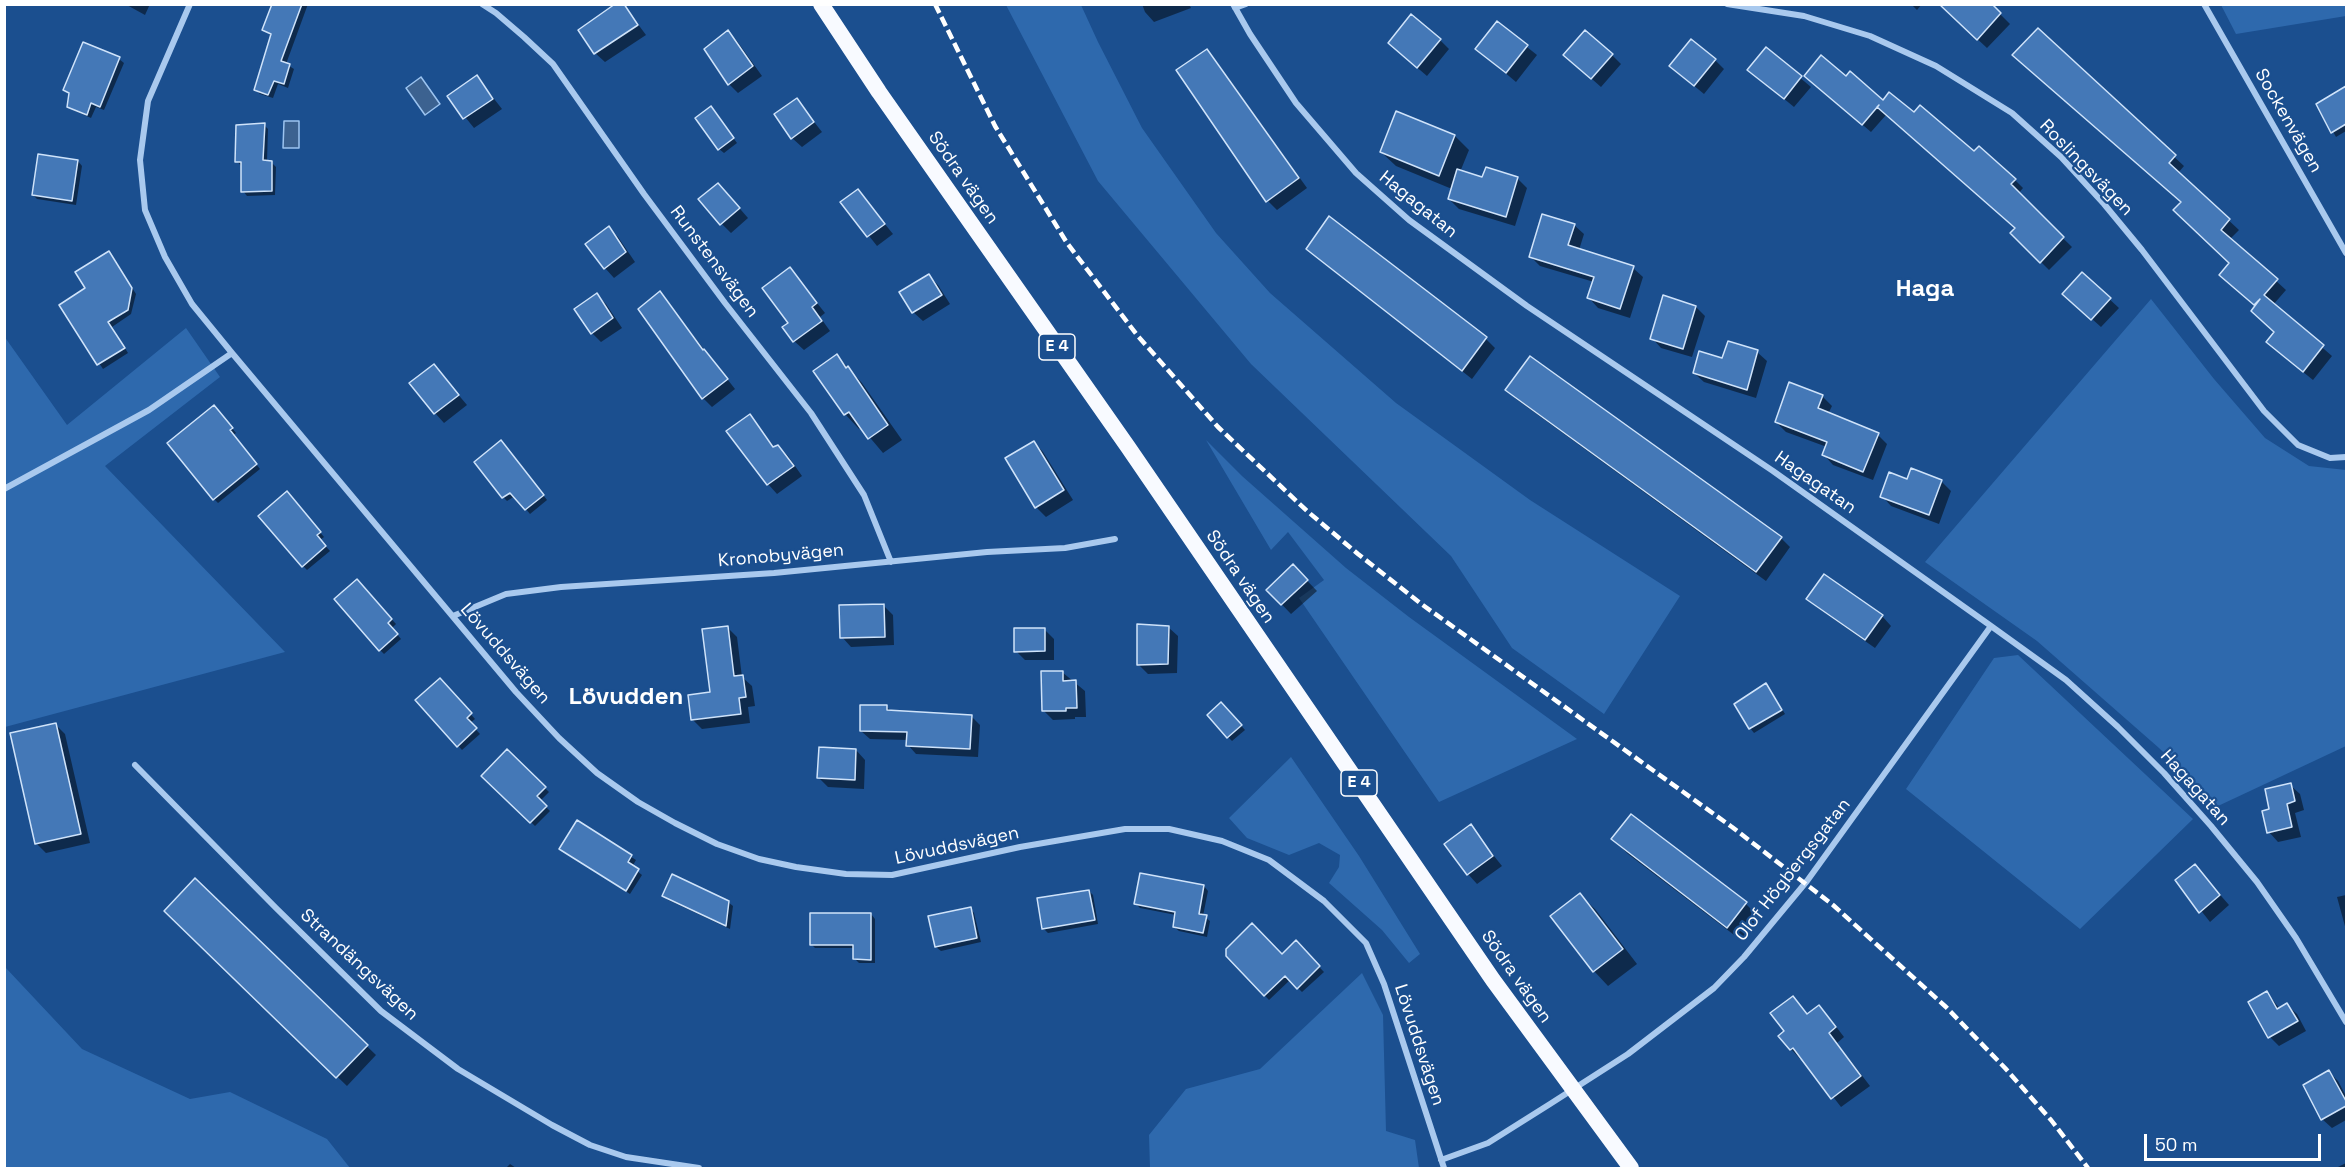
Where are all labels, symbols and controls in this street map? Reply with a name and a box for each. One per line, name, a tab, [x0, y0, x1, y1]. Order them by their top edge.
street label: Sockenvägen	[2250, 65, 2326, 177]
street label: Roslingsvägen	[2035, 115, 2137, 221]
street label: Södra vägen	[923, 128, 1003, 228]
street label: Hagagatan	[1374, 167, 1462, 243]
street label: Runstensvägen	[665, 202, 763, 322]
district label: Haga	[1896, 275, 1954, 303]
road number: E 4	[1039, 334, 1075, 360]
street label: Hagagatan	[1770, 447, 1860, 519]
street label: Södra vägen	[1201, 526, 1279, 628]
street label: Kronobyvägen	[717, 540, 845, 572]
street label: Lövuddsvägen	[455, 599, 555, 709]
district label: Lövudden	[569, 683, 683, 711]
street label: Hagagatan	[2155, 746, 2235, 830]
road number: E 4	[1341, 770, 1377, 796]
street label: Olof Högbergsgatan	[1731, 794, 1855, 946]
street label: Lövuddsvägen	[893, 822, 1021, 870]
street label: Strandängsvägen	[295, 905, 423, 1025]
street label: Södra vägen	[1476, 927, 1556, 1027]
street label: Lövuddsvägen	[1389, 982, 1449, 1108]
scale bar	[2147, 1122, 2324, 1160]
text: 50 m	[2155, 1133, 2197, 1156]

